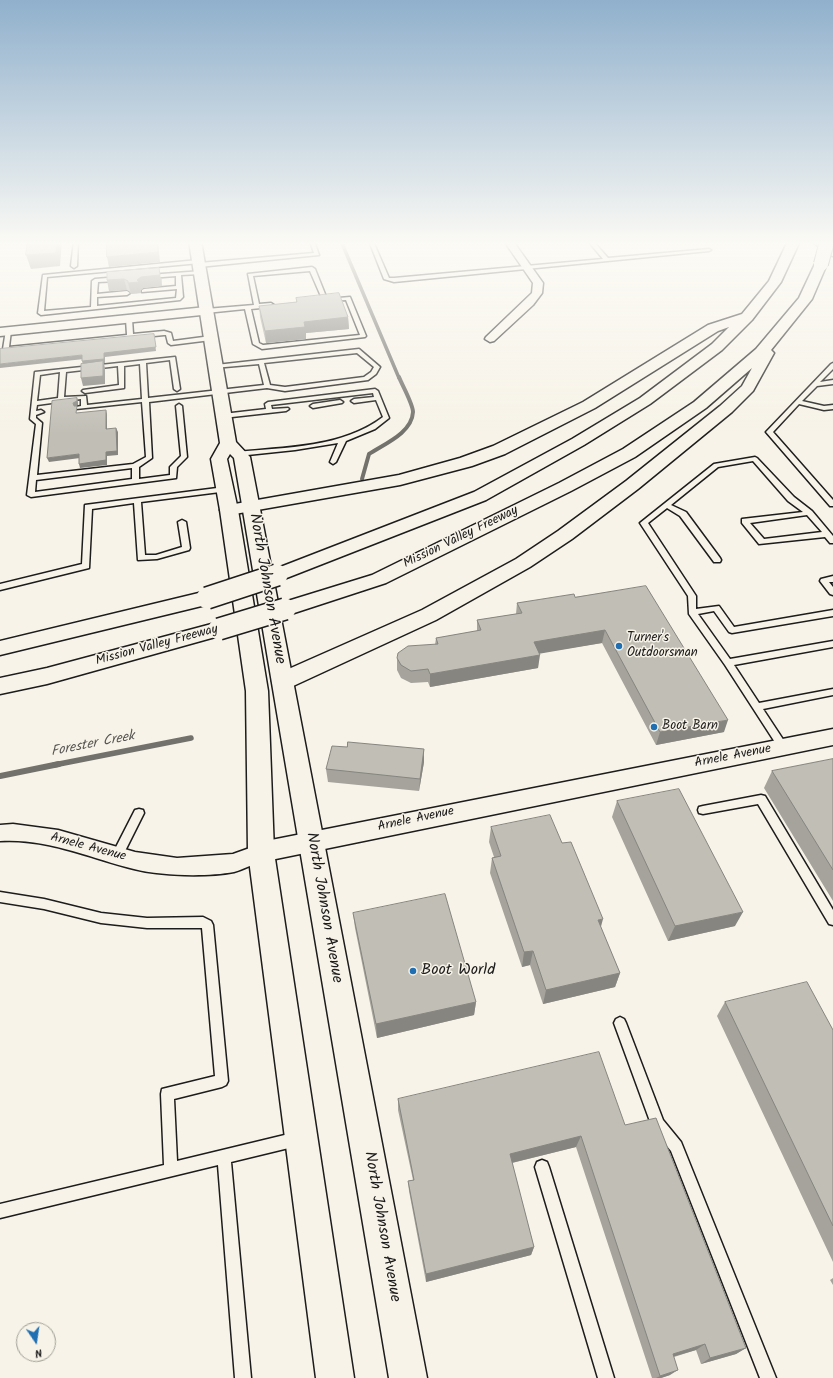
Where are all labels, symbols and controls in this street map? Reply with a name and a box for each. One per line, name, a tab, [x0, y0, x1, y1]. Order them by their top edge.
street label: Mission Valley Freeway	[401, 503, 521, 573]
street label: North Johnson Avenue	[243, 512, 289, 666]
street label: Mission Valley Freeway	[94, 622, 220, 670]
place label: Turner's Outdoorsman	[627, 631, 698, 662]
marker: Turner's Outdoorsman	[614, 641, 624, 651]
place label: Boot Barn	[662, 719, 718, 735]
marker: Boot Barn	[649, 722, 659, 732]
water label: Forester Creek	[50, 729, 136, 761]
street label: Arnele Avenue	[693, 742, 773, 772]
street label: Arnele Avenue	[376, 804, 456, 836]
street label: Arnele Avenue	[49, 830, 127, 866]
street label: North Johnson Avenue	[300, 831, 346, 985]
place label: Boot World	[421, 961, 495, 981]
marker: Boot World	[408, 966, 418, 976]
street label: North Johnson Avenue	[358, 1150, 404, 1304]
north arrow	[16, 1322, 56, 1362]
text: N	[33, 1343, 44, 1362]

